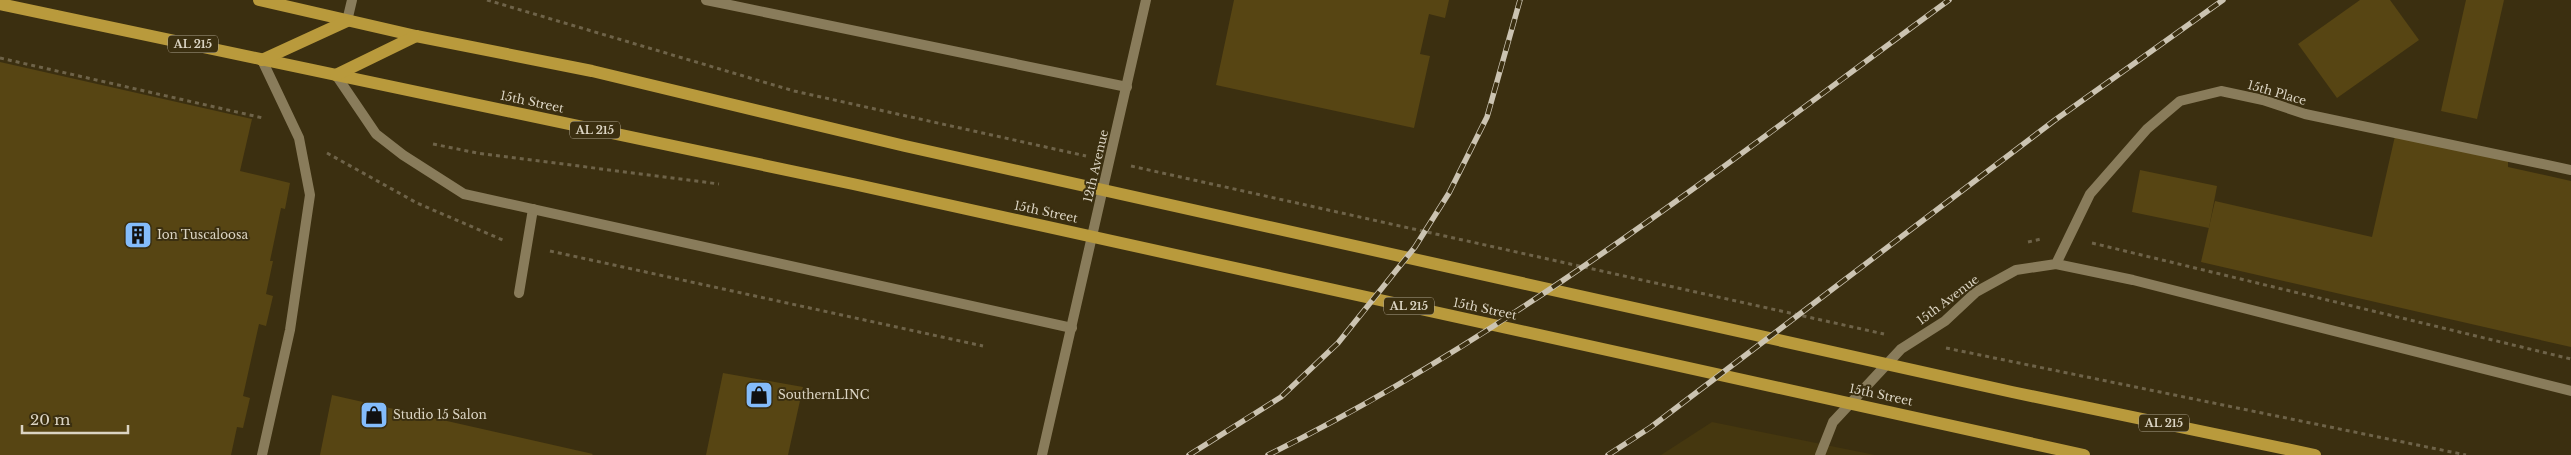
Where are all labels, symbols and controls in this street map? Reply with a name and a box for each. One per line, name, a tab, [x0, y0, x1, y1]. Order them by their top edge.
road number: AL 215	[168, 36, 218, 52]
street label: 15th Place	[2246, 77, 2308, 108]
street label: 15th Street	[499, 87, 566, 116]
road number: AL 215	[570, 122, 620, 138]
street label: 12th Avenue	[1080, 128, 1111, 204]
street label: 15th Street	[1013, 197, 1080, 226]
building icon: Ion Tuscaloosa	[123, 220, 153, 250]
place label: Ion Tuscaloosa	[157, 227, 248, 242]
street label: 15th Avenue	[1914, 271, 1982, 328]
street label: 15th Street	[1452, 294, 1519, 323]
road number: AL 215	[1384, 298, 1434, 314]
shop icon: SouthernLINC	[744, 380, 774, 410]
street label: 15th Street	[1848, 380, 1915, 409]
place label: SouthernLINC	[778, 387, 869, 402]
shop icon: Studio 15 Salon	[359, 400, 389, 430]
scale bar	[22, 402, 129, 434]
place label: Studio 15 Salon	[393, 407, 487, 422]
text: 20 m	[30, 410, 70, 429]
road number: AL 215	[2139, 414, 2189, 432]

